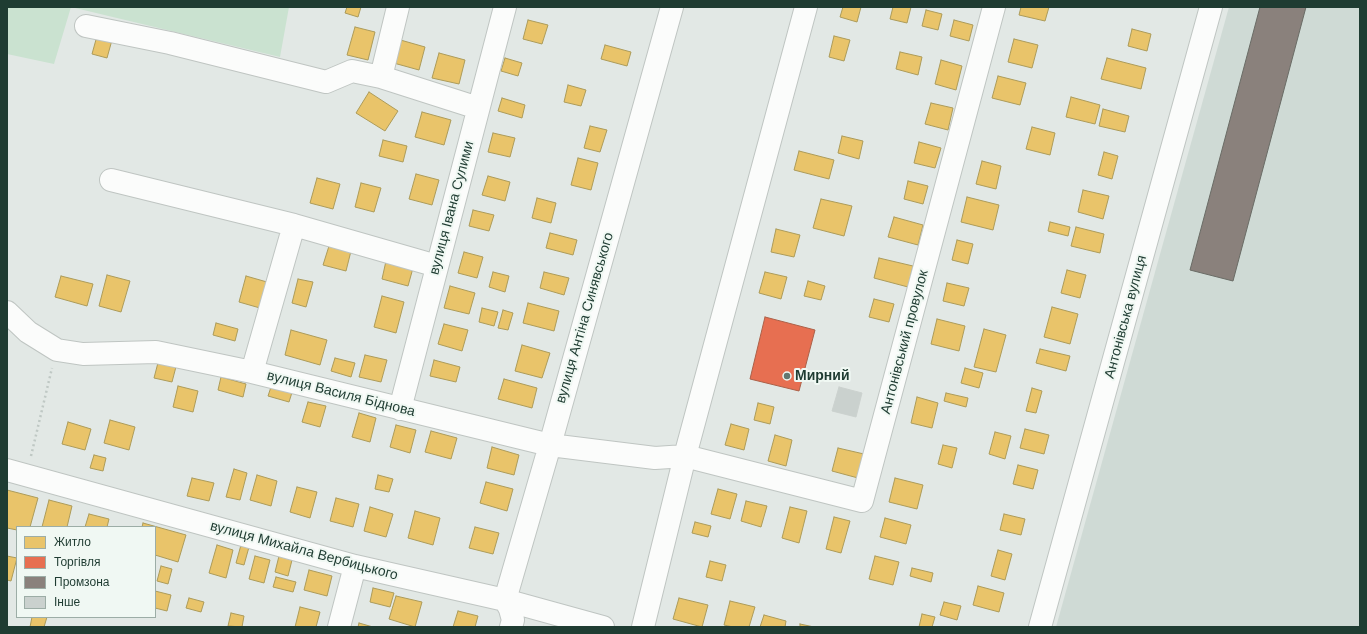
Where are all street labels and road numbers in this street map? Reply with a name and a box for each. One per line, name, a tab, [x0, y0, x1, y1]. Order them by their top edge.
street label: вулиця Івана Сулими	[426, 139, 478, 277]
street label: вулиця Антіна Синявського	[553, 231, 617, 405]
street label: Антонівська вулиця	[1101, 253, 1151, 381]
street label: Антонівський провулок	[878, 268, 932, 416]
street label: вулиця Василя Біднова	[265, 367, 417, 421]
street label: вулиця Михайла Вербицького	[208, 518, 400, 584]

